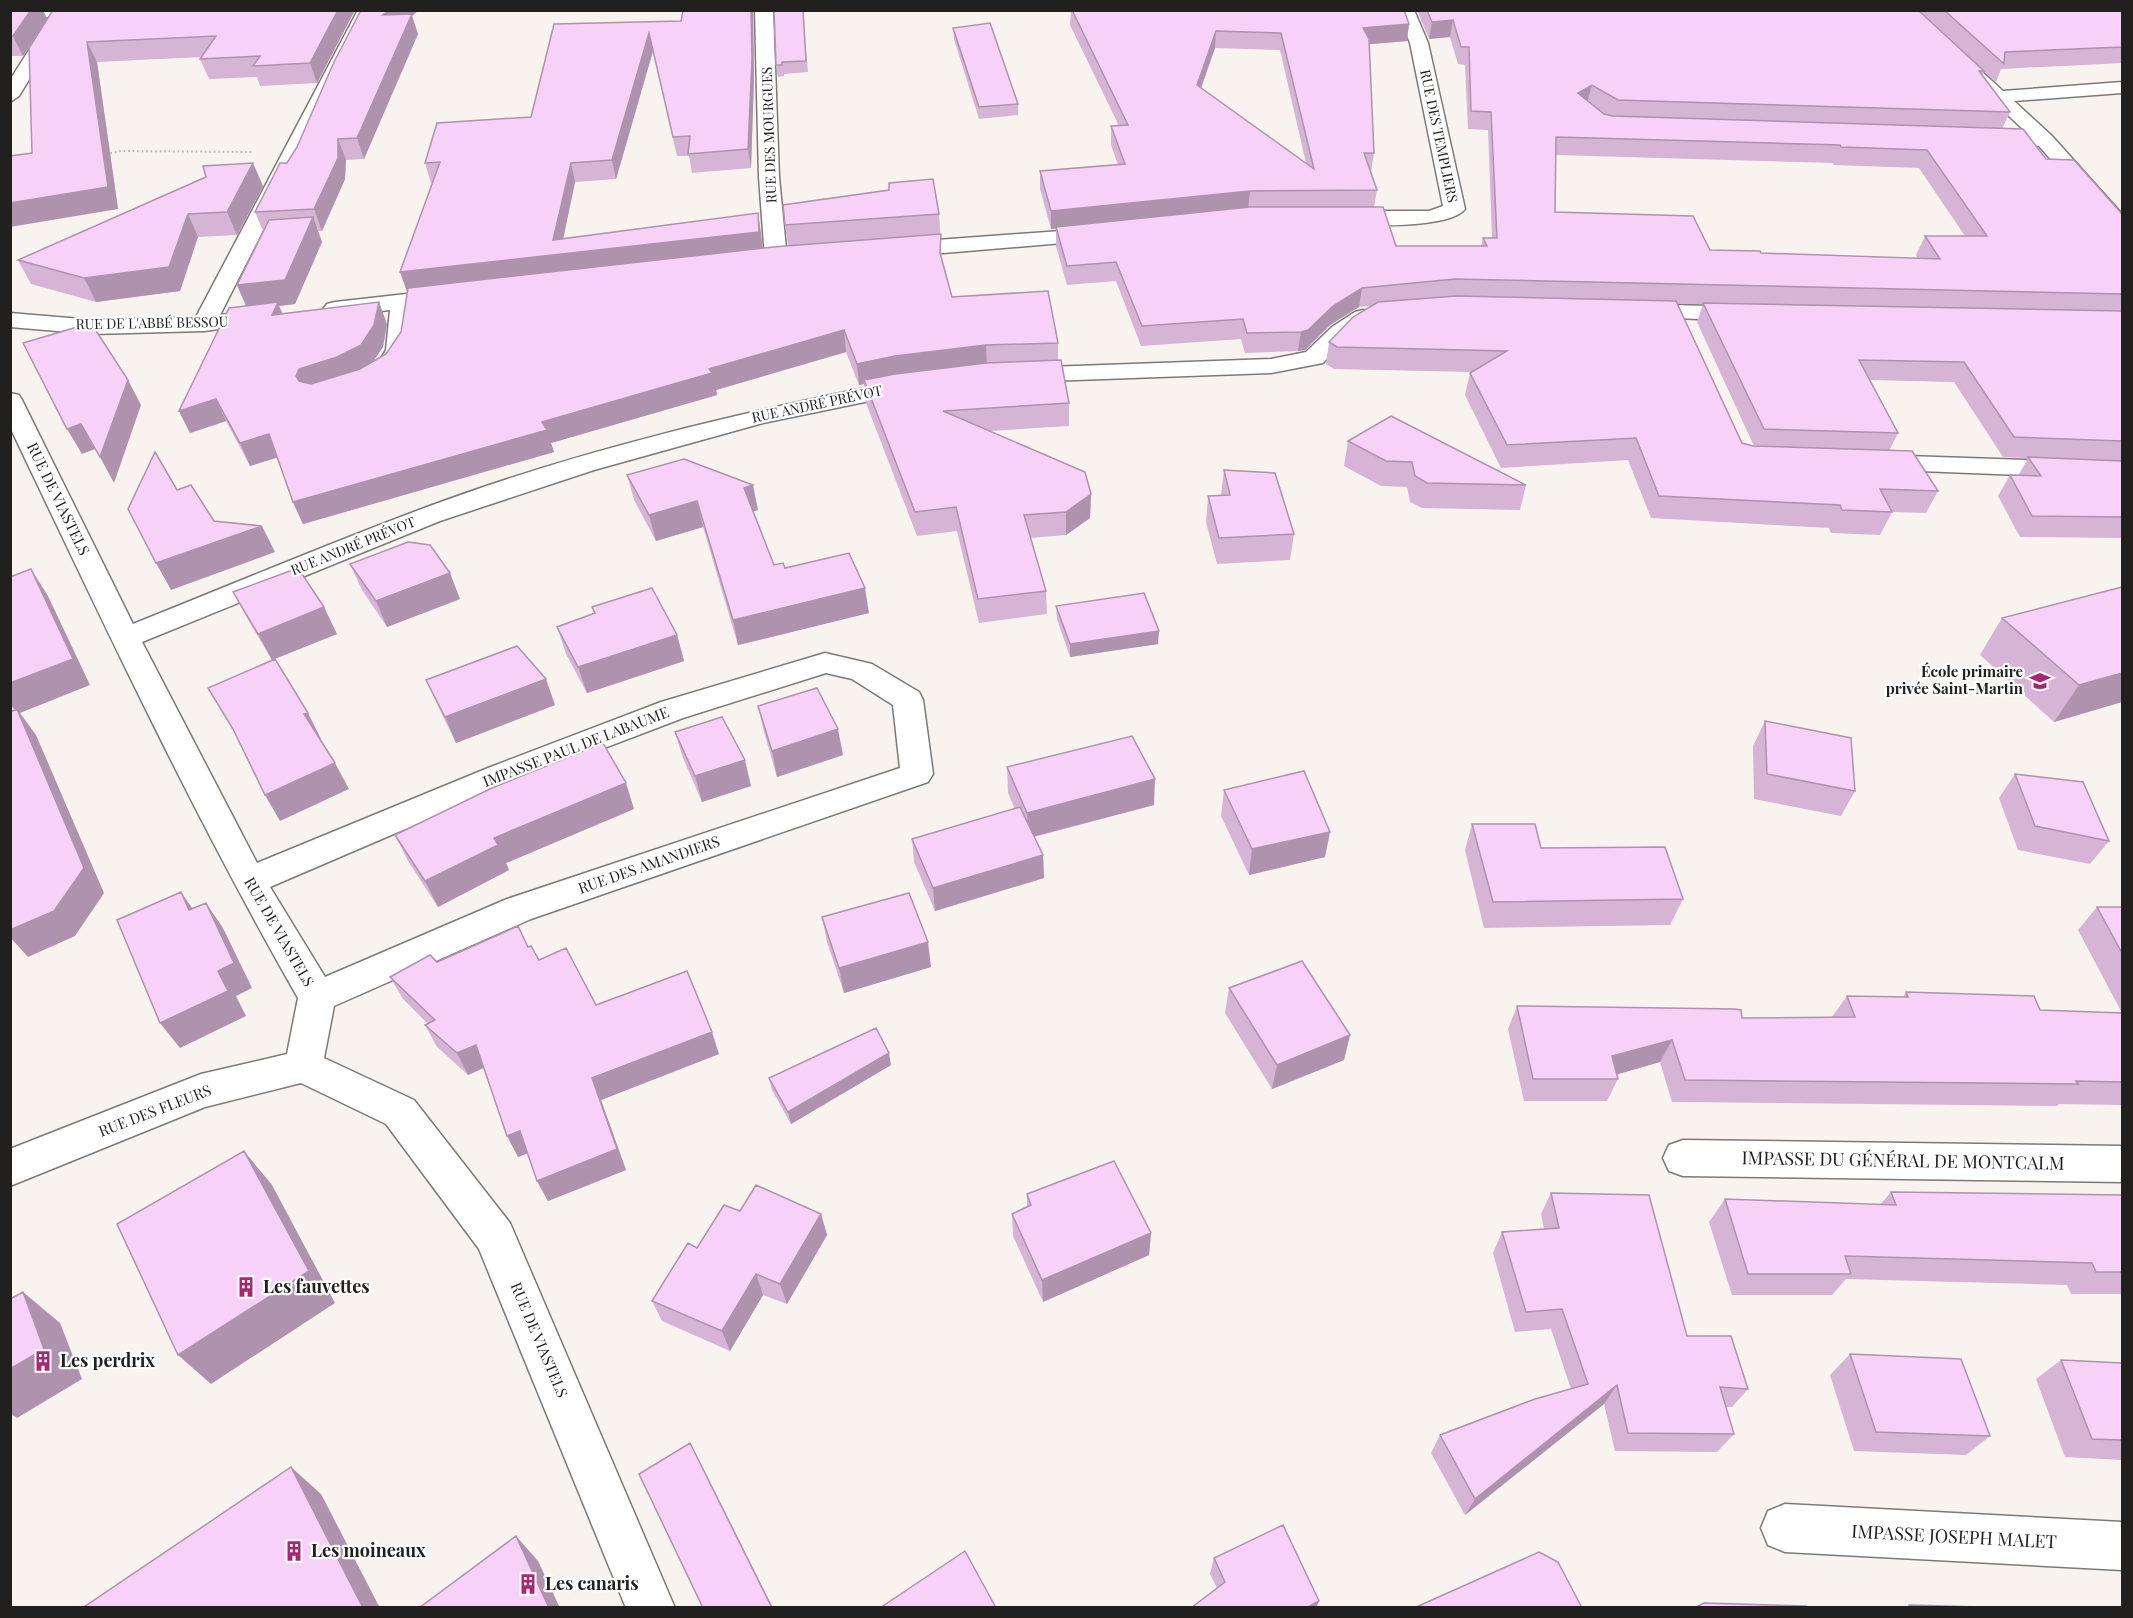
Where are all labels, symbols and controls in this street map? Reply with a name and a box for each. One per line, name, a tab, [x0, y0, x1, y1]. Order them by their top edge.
street label: RUE DES MOURGUES	[757, 66, 780, 204]
street label: RUE DES TEMPLIERS	[1416, 68, 1463, 204]
street label: RUE DE L'ABBÉ BESSOU	[76, 312, 229, 333]
street label: RUE ANDRÉ PRÉVOT	[750, 380, 884, 427]
street label: RUE DE VIASTELS	[23, 439, 95, 558]
street label: RUE ANDRÉ PRÉVOT	[288, 512, 418, 579]
place label: École primaire privée Saint-Martin	[1886, 661, 2024, 698]
school or university icon: École primaire privée Saint-Martin	[2028, 669, 2052, 693]
street label: IMPASSE PAUL DE LABAUME	[480, 701, 672, 791]
street label: RUE DES AMANDIERS	[575, 830, 722, 898]
street label: RUE DE VIASTELS	[240, 873, 319, 990]
street label: RUE DES FLEURS	[96, 1079, 214, 1141]
street label: IMPASSE DU GÉNÉRAL DE MONTCALM	[1741, 1145, 2065, 1175]
place label: Les fauvettes	[263, 1274, 370, 1298]
building icon: Les fauvettes	[234, 1275, 258, 1299]
street label: RUE DE VIASTELS	[507, 1279, 573, 1400]
place label: Les perdrix	[60, 1348, 155, 1372]
building icon: Les perdrix	[31, 1349, 55, 1373]
street label: IMPASSE JOSEPH MALET	[1851, 1519, 2057, 1553]
place label: Les moineaux	[311, 1538, 426, 1562]
building icon: Les moineaux	[282, 1539, 306, 1563]
place label: Les canaris	[545, 1571, 639, 1595]
building icon: Les canaris	[516, 1572, 540, 1596]

